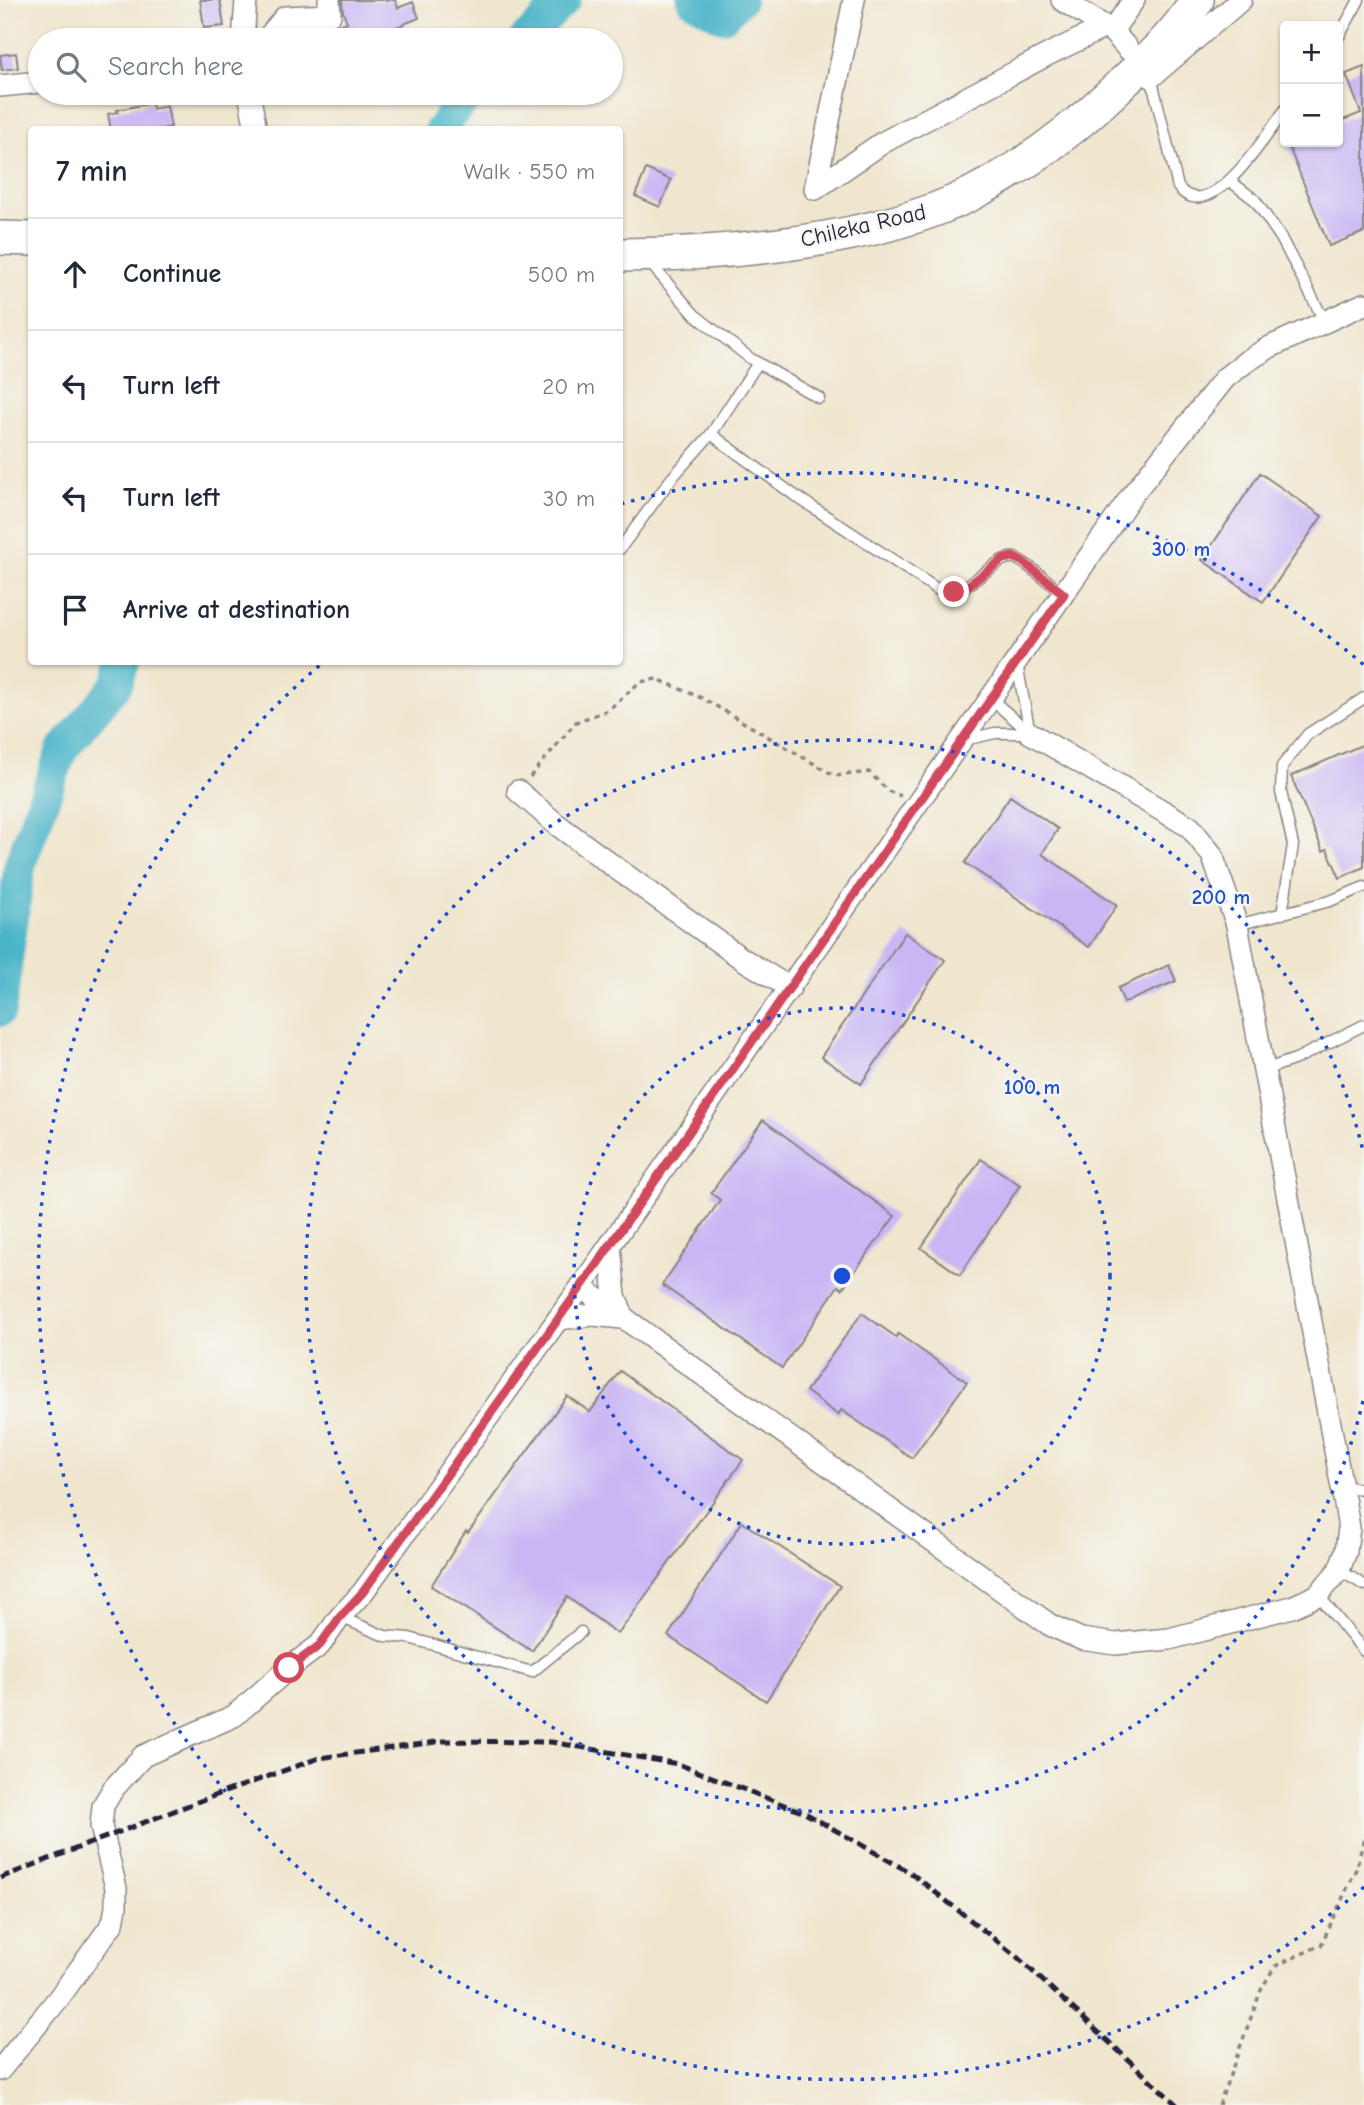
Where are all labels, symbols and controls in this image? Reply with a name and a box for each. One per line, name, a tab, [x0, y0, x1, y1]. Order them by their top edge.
map controls	[1280, 21, 1343, 147]
button: +	[1280, 21, 1343, 84]
search box	[28, 28, 623, 105]
icon: search	[52, 48, 90, 86]
text: Search here	[108, 52, 243, 82]
button: −	[1280, 84, 1343, 147]
text: 7 min	[56, 154, 128, 189]
text: Walk · 550 m	[464, 158, 595, 185]
street label: Chileka Road	[798, 198, 929, 253]
icon: ahead	[56, 255, 94, 293]
text: Continue	[123, 259, 221, 289]
text: 500 m	[528, 261, 595, 288]
icon: left	[56, 367, 94, 405]
text: Turn left	[123, 371, 220, 401]
text: 20 m	[542, 373, 595, 400]
icon: left	[56, 479, 94, 517]
text: Turn left	[123, 483, 220, 513]
text: 30 m	[543, 485, 595, 512]
text: 300 m	[1152, 537, 1210, 561]
route end	[938, 576, 969, 607]
icon: arrive	[56, 591, 94, 629]
text: Arrive at destination	[123, 595, 350, 625]
text: 200 m	[1192, 885, 1250, 909]
text: 100 m	[1004, 1075, 1060, 1099]
centre of rings	[830, 1264, 854, 1288]
route start	[273, 1652, 304, 1683]

